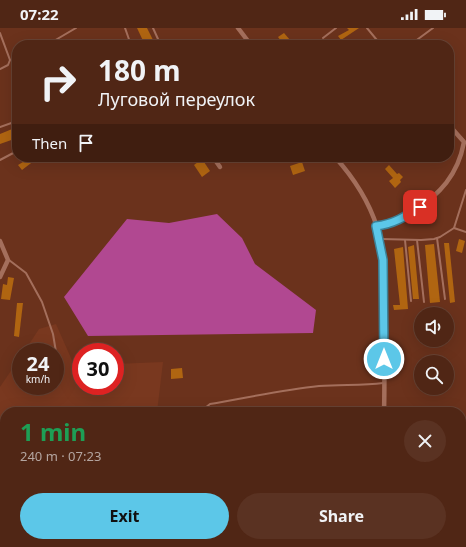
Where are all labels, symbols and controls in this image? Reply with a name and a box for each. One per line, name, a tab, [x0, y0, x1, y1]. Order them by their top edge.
text: 07:22	[20, 4, 59, 24]
text: 180 m	[98, 51, 181, 89]
icon: right	[32, 56, 84, 108]
text: Луговой переулок	[98, 87, 255, 111]
icon: arrive	[75, 132, 97, 154]
text: Then	[32, 133, 67, 153]
pin	[403, 190, 437, 224]
icon: arrive	[409, 196, 431, 218]
map controls	[414, 307, 454, 395]
button: sound	[414, 307, 454, 347]
position arrow	[363, 338, 405, 380]
speed limit sign: 30	[72, 343, 124, 395]
text: 24	[27, 350, 49, 377]
button: search	[414, 355, 454, 395]
text: km/h	[26, 372, 50, 386]
text: 1 min	[20, 415, 86, 448]
button: close	[404, 420, 446, 462]
text: 240 m · 07:23	[20, 447, 101, 465]
button: Exit	[20, 493, 229, 539]
button: Share	[237, 493, 446, 539]

